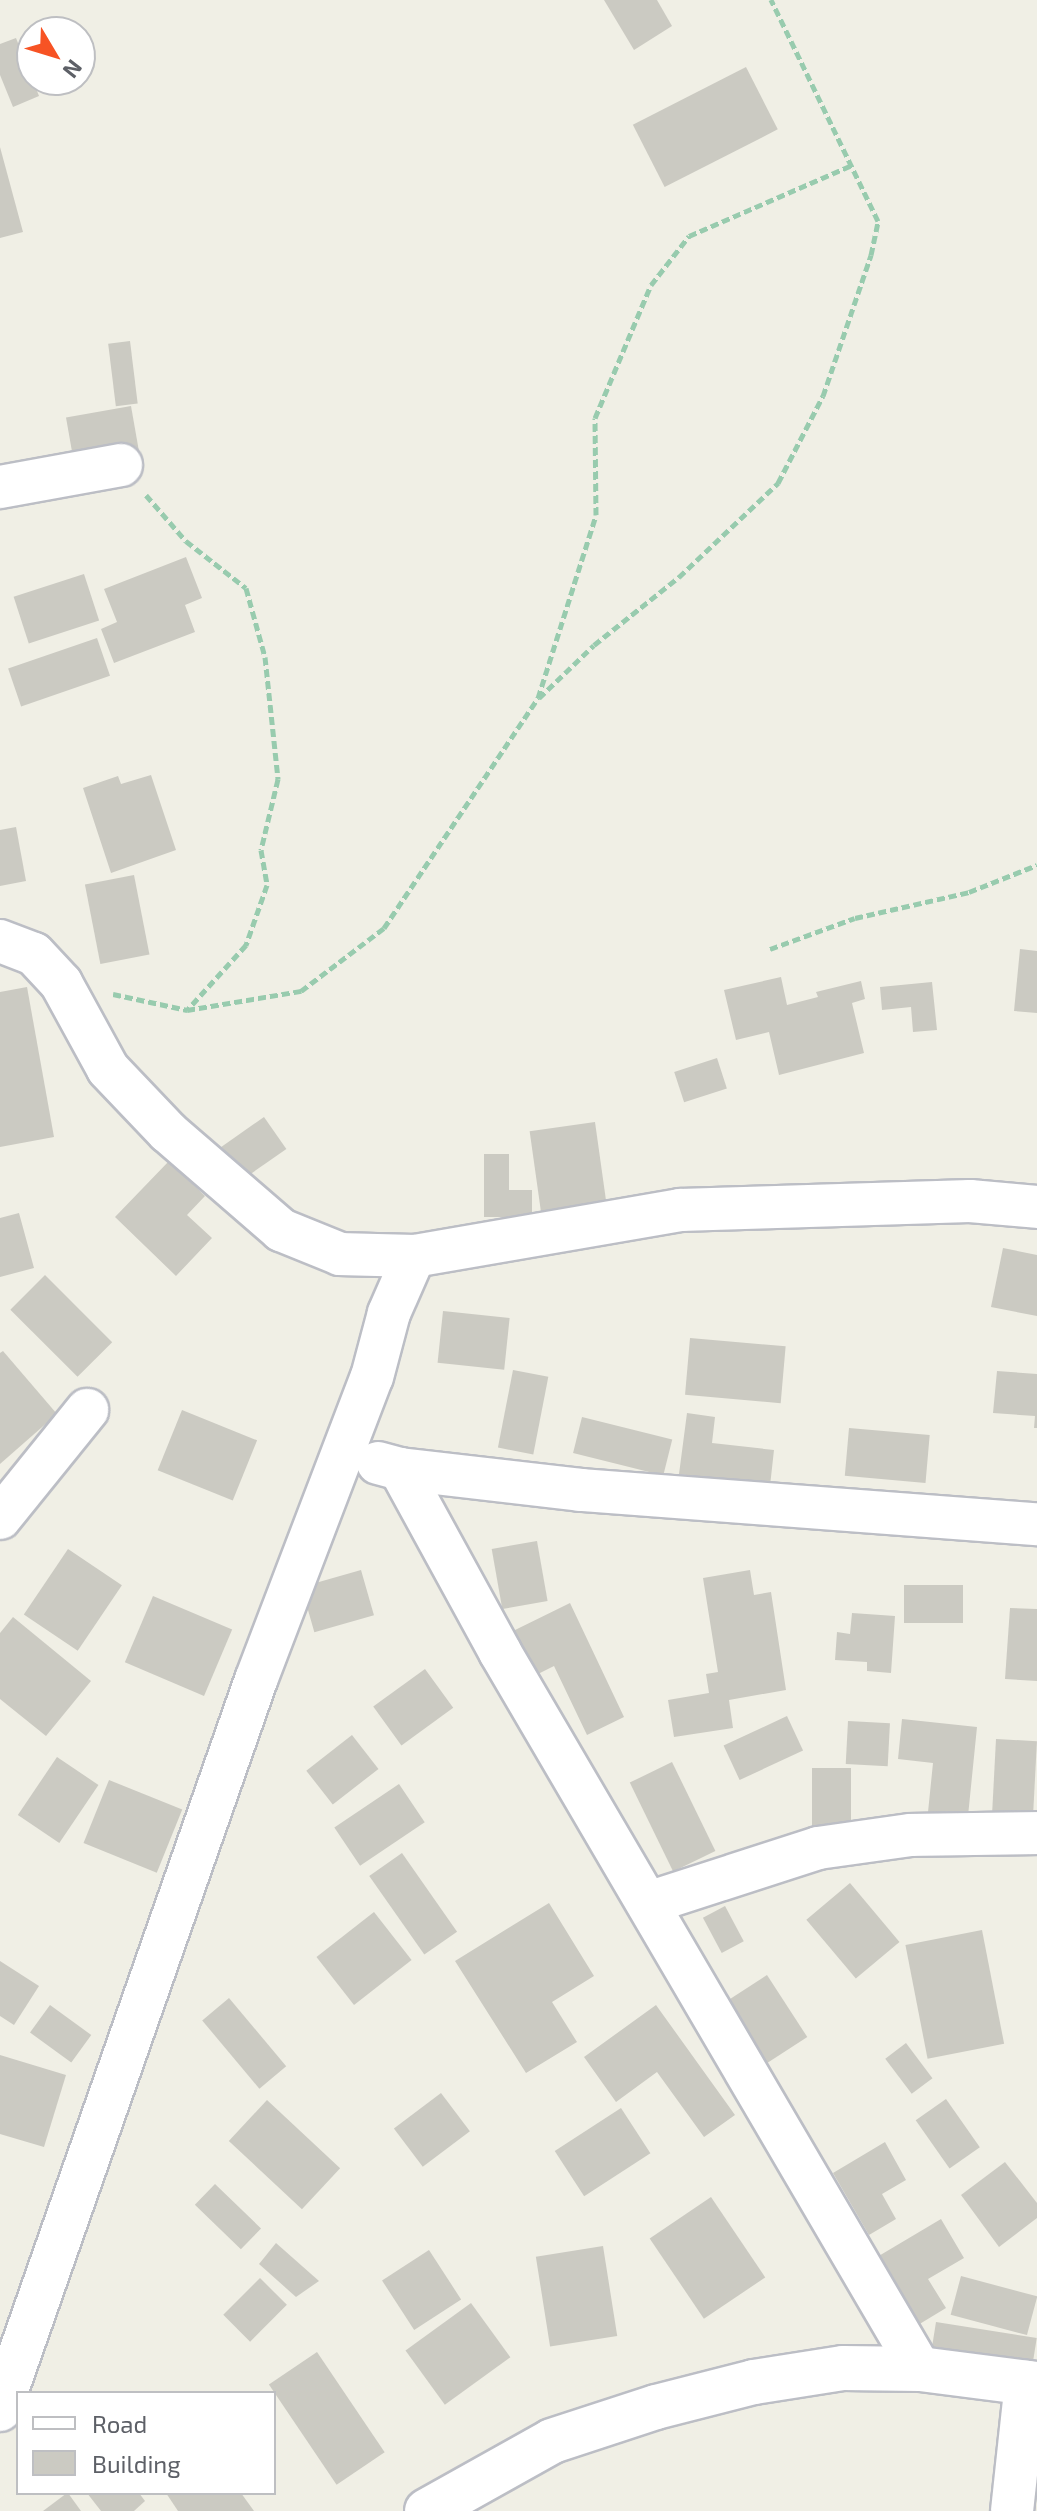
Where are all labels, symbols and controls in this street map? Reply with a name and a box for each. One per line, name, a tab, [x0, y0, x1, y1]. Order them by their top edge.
north arrow	[16, 16, 96, 96]
text: N	[58, 55, 88, 84]
legend	[16, 2391, 276, 2495]
text: Road	[92, 2409, 147, 2438]
text: Building	[92, 2449, 181, 2478]

